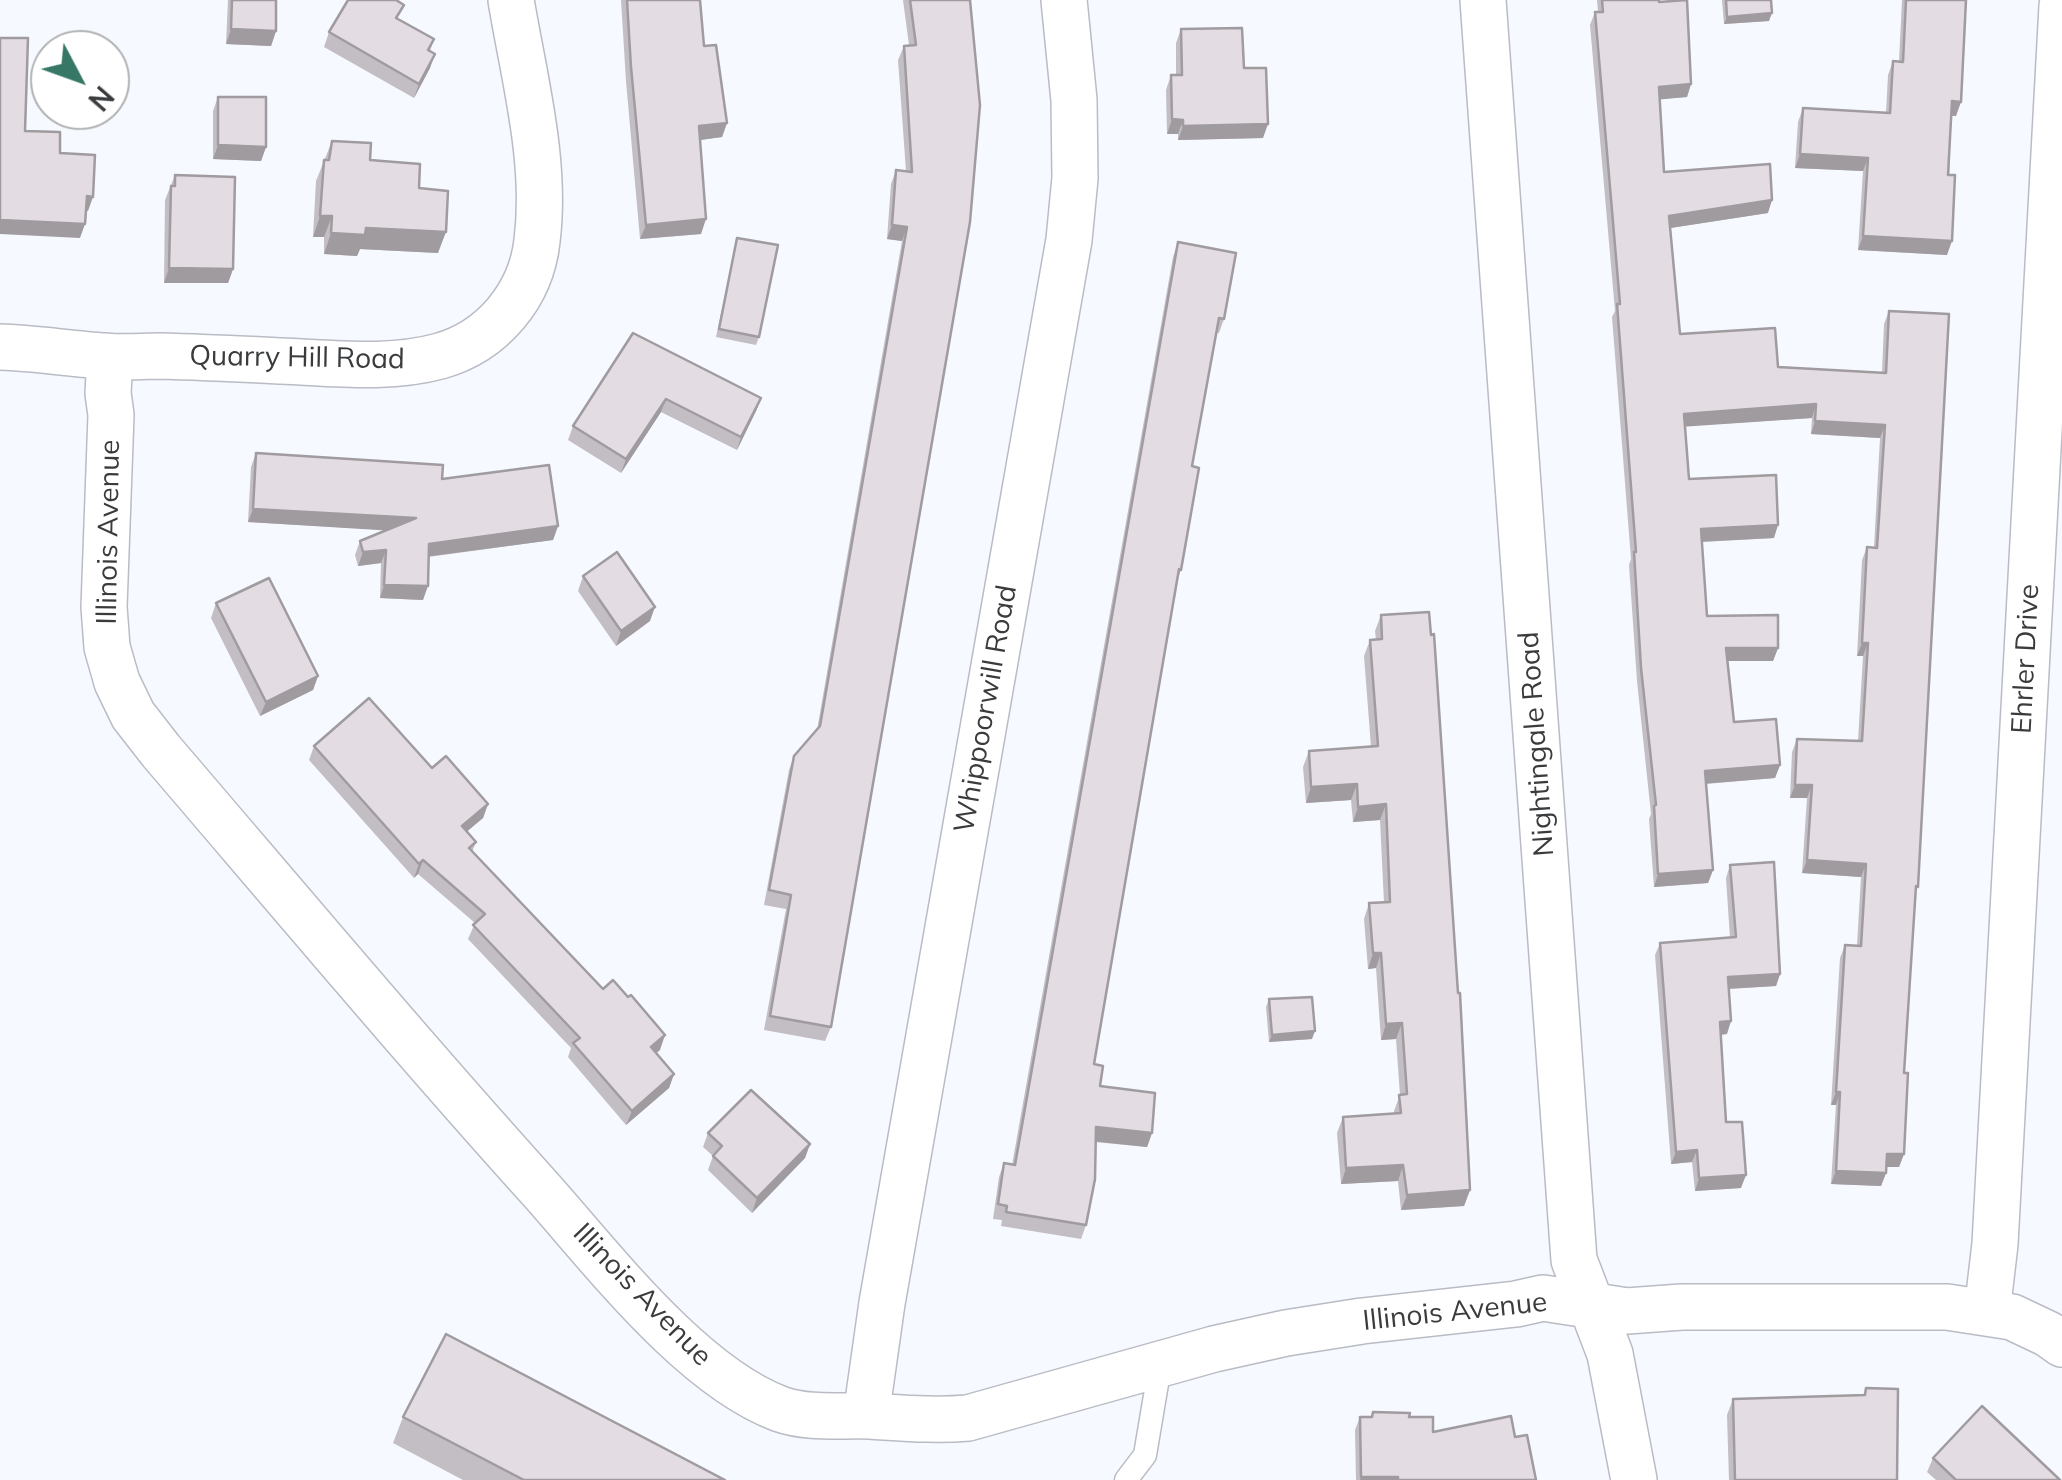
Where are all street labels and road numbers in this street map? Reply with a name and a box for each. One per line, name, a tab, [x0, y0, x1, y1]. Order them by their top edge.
street label: Quarry Hill Road	[189, 339, 405, 377]
street label: Illinois Avenue	[91, 439, 127, 625]
street label: Whippoorwill Road	[948, 582, 1024, 836]
street label: Ehrler Drive	[2005, 583, 2047, 735]
street label: Nightingale Road	[1512, 630, 1562, 858]
street label: Illinois Avenue	[566, 1217, 718, 1373]
street label: Illinois Avenue	[1361, 1286, 1549, 1338]

